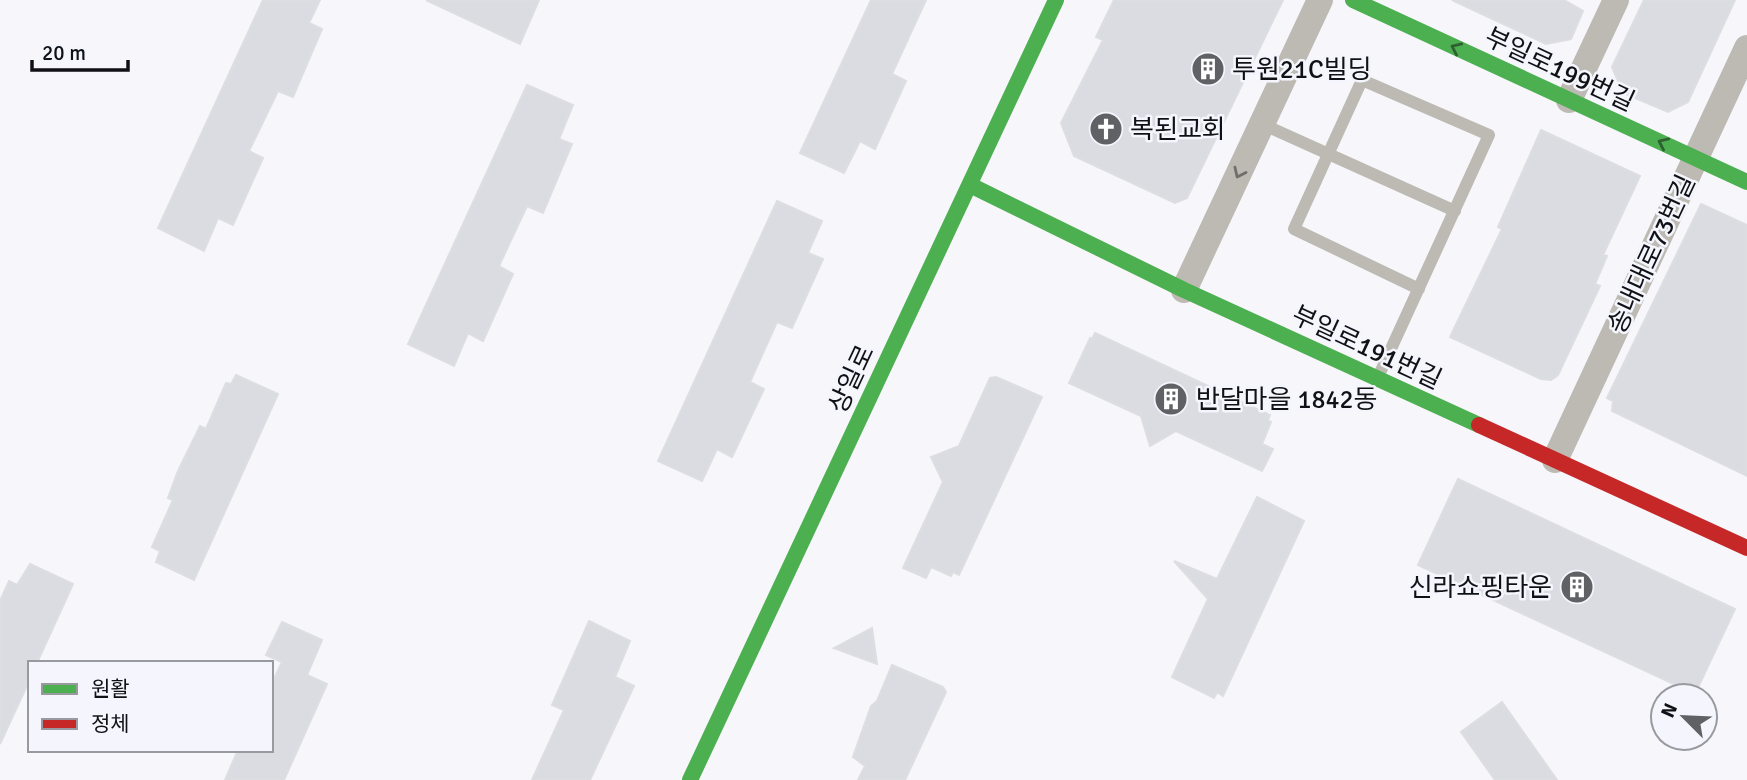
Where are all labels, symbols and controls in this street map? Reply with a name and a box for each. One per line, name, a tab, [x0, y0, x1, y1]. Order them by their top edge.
street label: 부일로199번길	[1480, 21, 1640, 119]
scale bar	[32, 28, 128, 72]
text: 20 m	[42, 40, 86, 66]
one-way arrow	[1451, 42, 1463, 56]
building icon: 투원21C빌딩	[1189, 50, 1227, 88]
place label: 투원21C빌딩	[1232, 54, 1371, 86]
church icon: 복된교회	[1087, 110, 1125, 148]
place label: 복된교회	[1130, 114, 1226, 146]
one-way arrow	[1658, 138, 1670, 152]
one-way arrow	[1233, 166, 1247, 178]
street label: 송내대로73번길	[1601, 170, 1703, 339]
street label: 부일로191번길	[1287, 299, 1447, 397]
street label: 상일로	[822, 340, 882, 419]
building icon: 반달마을 1842동	[1152, 380, 1190, 418]
place label: 반달마을 1842동	[1196, 384, 1377, 416]
building icon: 신라쇼핑타운	[1558, 568, 1596, 606]
place label: 신라쇼핑타운	[1408, 572, 1552, 604]
legend	[28, 661, 273, 752]
text: 원활	[91, 676, 130, 702]
north arrow	[1649, 682, 1719, 752]
text: N	[1656, 700, 1683, 721]
text: 정체	[91, 711, 130, 737]

